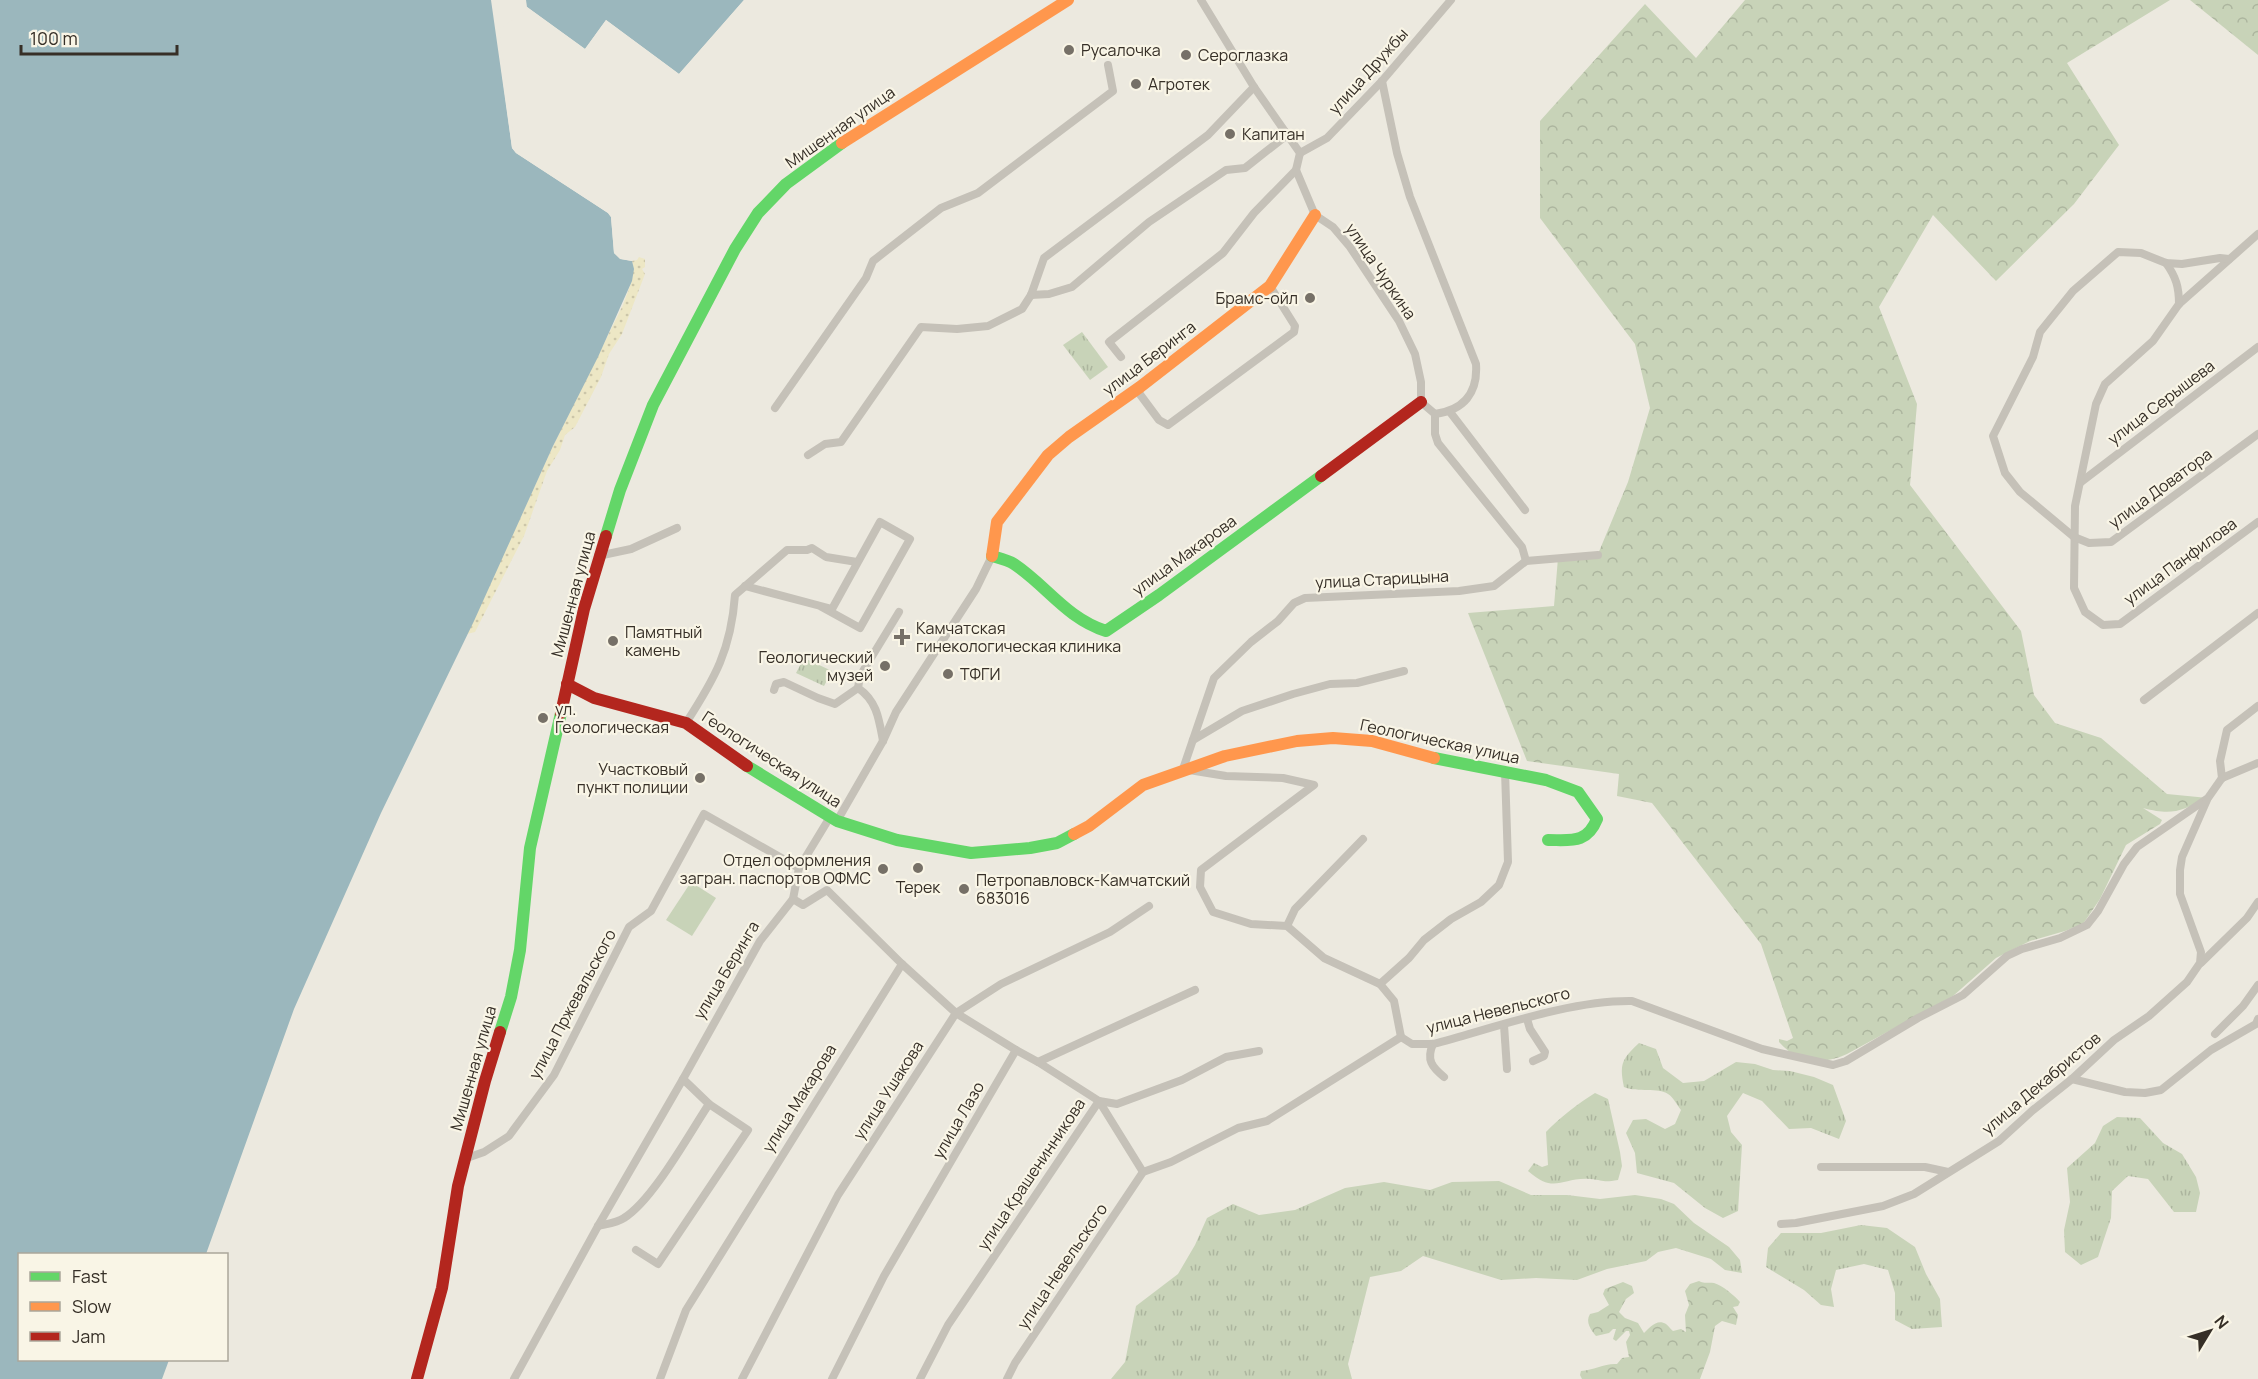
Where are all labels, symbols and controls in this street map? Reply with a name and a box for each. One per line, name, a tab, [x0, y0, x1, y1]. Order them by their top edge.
scale bar	[21, 18, 177, 56]
street label: улица Дружбы	[1323, 23, 1413, 119]
text: 100 m	[30, 26, 78, 50]
place label: Русалочка	[1081, 39, 1161, 61]
marker: Русалочка	[1062, 43, 1076, 57]
place label: Сероглазка	[1198, 44, 1288, 66]
marker: Сероглазка	[1179, 48, 1193, 62]
place label: Агротек	[1148, 73, 1211, 95]
marker: Агротек	[1129, 77, 1143, 91]
street label: Мишенная улица	[781, 81, 899, 173]
place label: Капитан	[1242, 123, 1305, 145]
marker: Капитан	[1223, 127, 1237, 141]
street label: улица Чуркина	[1341, 218, 1421, 324]
place label: Брамс-ойл	[1216, 287, 1298, 309]
marker: Брамс-ойл	[1303, 291, 1317, 305]
street label: улица Беринга	[1098, 316, 1200, 400]
street label: улица Серышева	[2103, 355, 2219, 449]
street label: улица Доватора	[2104, 443, 2216, 533]
street label: улица Макарова	[1127, 510, 1241, 600]
street label: улица Панфилова	[2119, 513, 2241, 609]
street label: Мишенная улица	[546, 529, 600, 659]
street label: улица Старицына	[1314, 565, 1450, 593]
place label: Камчатская гинекологическая клиника	[916, 617, 1121, 657]
place label: Памятный камень	[625, 621, 702, 661]
marker: Камчатская гинекологическая клиника	[893, 628, 911, 646]
marker: Памятный камень	[606, 634, 620, 648]
place label: Геологический музей	[759, 646, 873, 686]
marker: Геологический музей	[878, 659, 892, 673]
place label: ТФГИ	[960, 663, 1000, 685]
marker: ТФГИ	[941, 667, 955, 681]
place label: ул. Геологическая	[555, 698, 669, 738]
street label: Геологическая улица	[698, 706, 846, 812]
marker: ул. Геологическая	[536, 711, 550, 725]
street label: Геологическая улица	[1358, 713, 1522, 769]
place label: Участковый пункт полиции	[577, 758, 688, 798]
marker: Участковый пункт полиции	[693, 771, 707, 785]
place label: Отдел оформления загран. паспортов ОФМС	[680, 849, 871, 889]
marker: Терек	[911, 861, 925, 875]
marker: Отдел оформления загран. паспортов ОФМС	[876, 862, 890, 876]
place label: Петропавловск-Камчатский 683016	[976, 869, 1190, 909]
place label: Терек	[896, 876, 941, 898]
marker: Петропавловск-Камчатский 683016	[957, 882, 971, 896]
street label: улица Беринга	[688, 917, 764, 1023]
street label: улица Пржевальского	[523, 925, 621, 1083]
street label: улица Невельского	[1424, 982, 1572, 1038]
street label: Мишенная улица	[445, 1003, 501, 1133]
street label: улица Декабристов	[1977, 1026, 2105, 1139]
street label: улица Ушакова	[848, 1036, 928, 1144]
street label: улица Макарова	[757, 1040, 841, 1156]
street label: улица Лазо	[927, 1077, 989, 1163]
street label: улица Крашенинникова	[972, 1094, 1090, 1254]
street label: улица Невельского	[1012, 1199, 1112, 1333]
legend	[18, 1253, 228, 1361]
text: Fast	[72, 1264, 107, 1288]
text: Slow	[72, 1294, 112, 1318]
north arrow	[2180, 1301, 2240, 1361]
text: N	[2210, 1310, 2234, 1333]
text: Jam	[72, 1324, 106, 1348]

